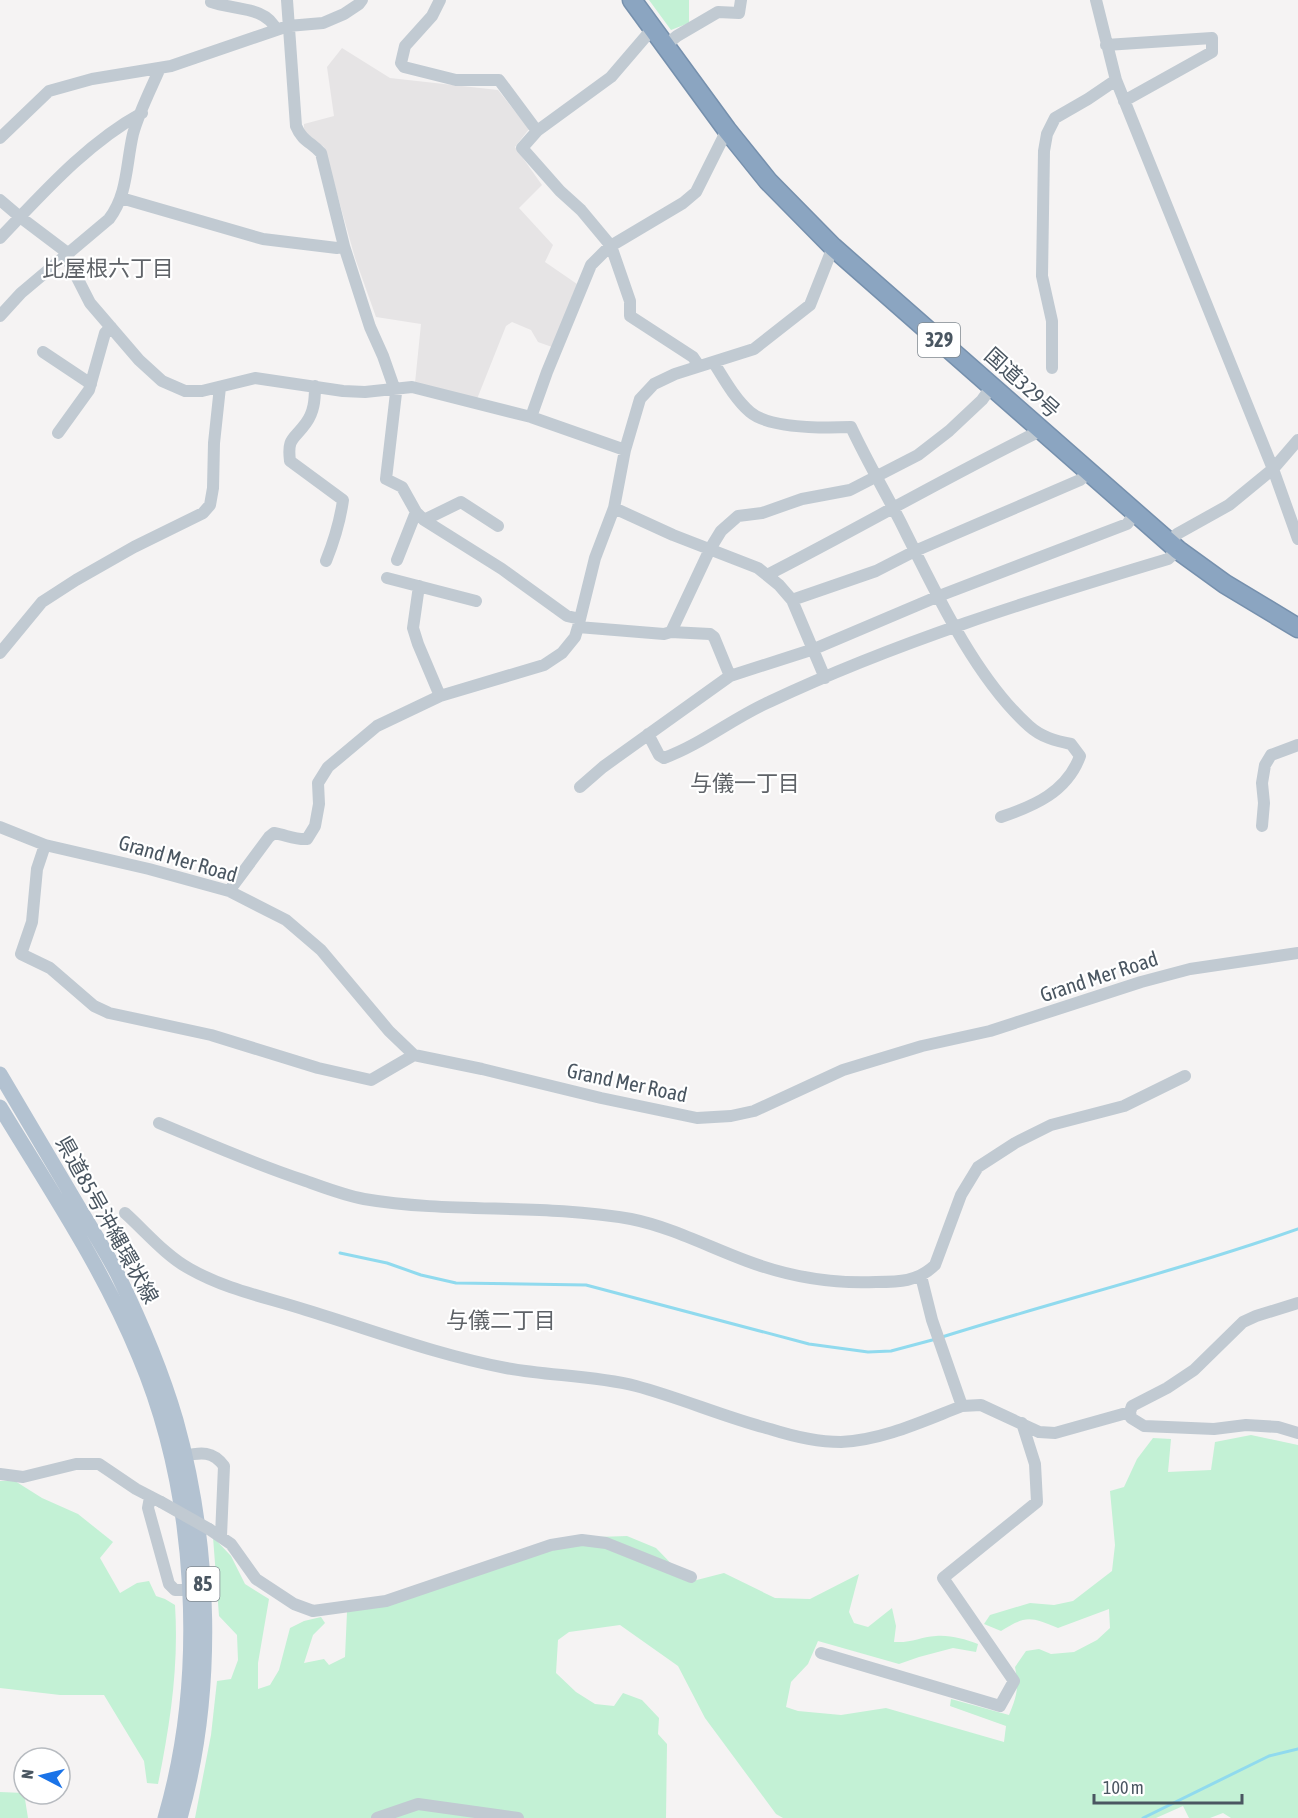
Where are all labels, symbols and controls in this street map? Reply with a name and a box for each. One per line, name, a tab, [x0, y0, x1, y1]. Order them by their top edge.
district label: 比屋根六丁目	[42, 255, 174, 281]
road number: 329	[918, 323, 960, 357]
street label: 国道329号	[980, 342, 1065, 422]
district label: 与儀一丁目	[690, 770, 800, 796]
street label: Grand Mer Road	[116, 830, 240, 886]
street label: Grand Mer Road	[1037, 946, 1161, 1006]
street label: Grand Mer Road	[565, 1058, 690, 1106]
street label: 県道85号沖縄環状線	[52, 1132, 164, 1307]
district label: 与儀二丁目	[446, 1307, 556, 1333]
road number: 85	[186, 1567, 220, 1601]
north arrow	[12, 1746, 72, 1806]
scale bar	[1094, 1767, 1242, 1805]
text: N	[18, 1768, 37, 1780]
text: 100 m	[1103, 1777, 1144, 1798]

